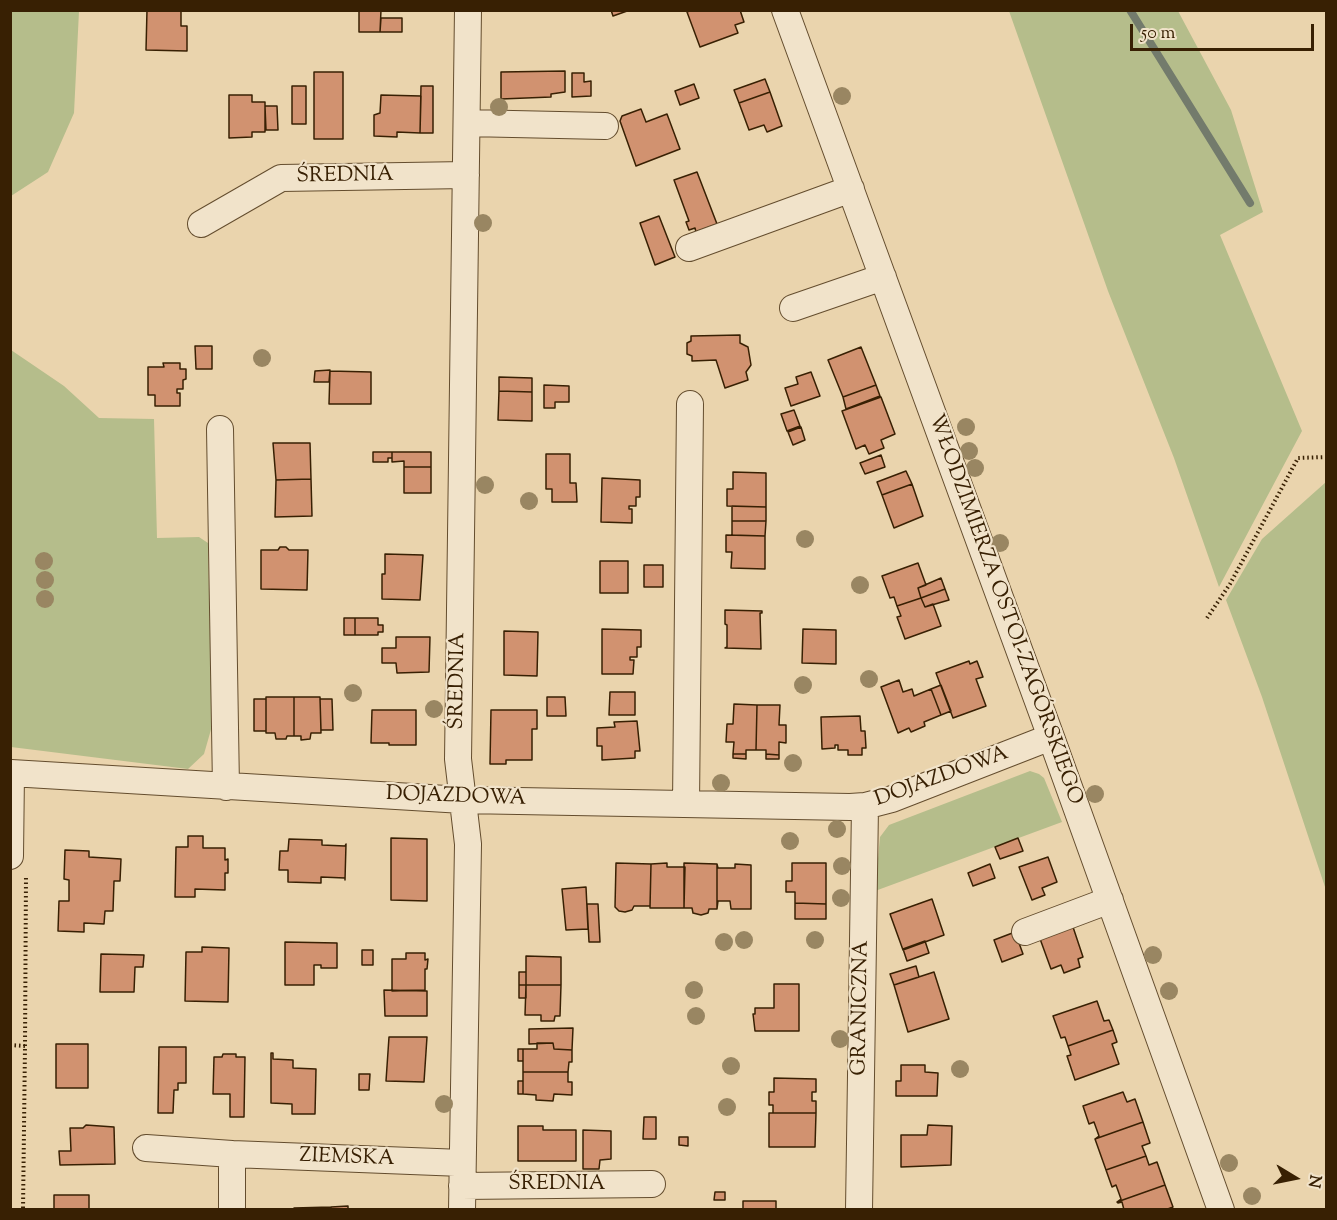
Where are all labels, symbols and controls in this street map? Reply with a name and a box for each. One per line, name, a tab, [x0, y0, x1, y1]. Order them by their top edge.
scale bar	[1133, 12, 1318, 50]
text: 50 m	[1141, 21, 1175, 47]
street label: ŚREDNIA	[296, 164, 394, 190]
street label: WŁODZIMIERZA OSTOI-ZAGÓRSKIEGO	[921, 411, 1087, 809]
street label: ŚREDNIA	[446, 632, 472, 730]
street label: DOJAZDOWA	[872, 742, 1012, 814]
street label: DOJAZDOWA	[385, 783, 527, 813]
street label: GRANICZNA	[848, 940, 876, 1076]
street label: ZIEMSKA	[299, 1145, 395, 1173]
north arrow	[1265, 1148, 1325, 1208]
street label: ŚREDNIA	[508, 1172, 606, 1198]
text: N	[1301, 1173, 1326, 1190]

